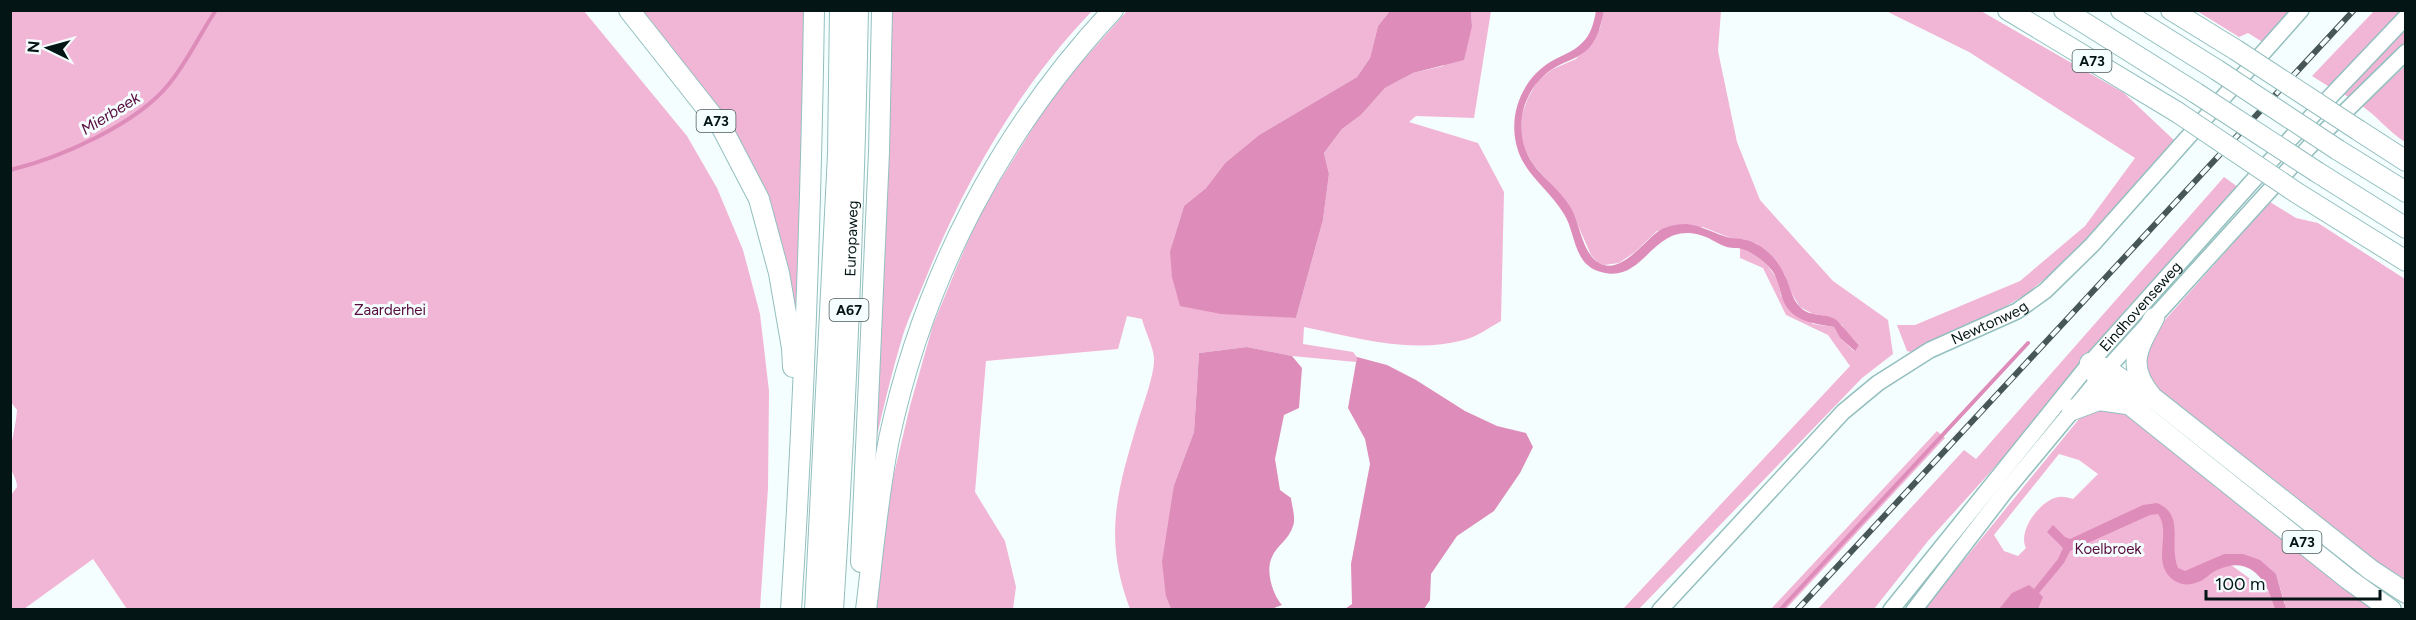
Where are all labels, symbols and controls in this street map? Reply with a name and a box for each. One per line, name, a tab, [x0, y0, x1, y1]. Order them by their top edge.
north arrow	[18, 18, 78, 78]
text: N	[24, 40, 44, 54]
road number: A73	[2072, 50, 2112, 72]
water label: Mierbeek	[77, 87, 144, 139]
road number: A73	[696, 110, 736, 132]
street label: Europaweg	[841, 200, 862, 277]
street label: Eindhovenseweg	[2096, 258, 2185, 355]
street label: Newtonweg	[1948, 297, 2031, 348]
road number: A67	[830, 299, 868, 321]
park label: Zaarderhei	[354, 301, 426, 319]
road number: A73	[2282, 531, 2322, 553]
park label: Koelbroek	[2074, 540, 2142, 558]
scale bar	[2206, 563, 2380, 601]
text: 100 m	[2215, 573, 2265, 595]

